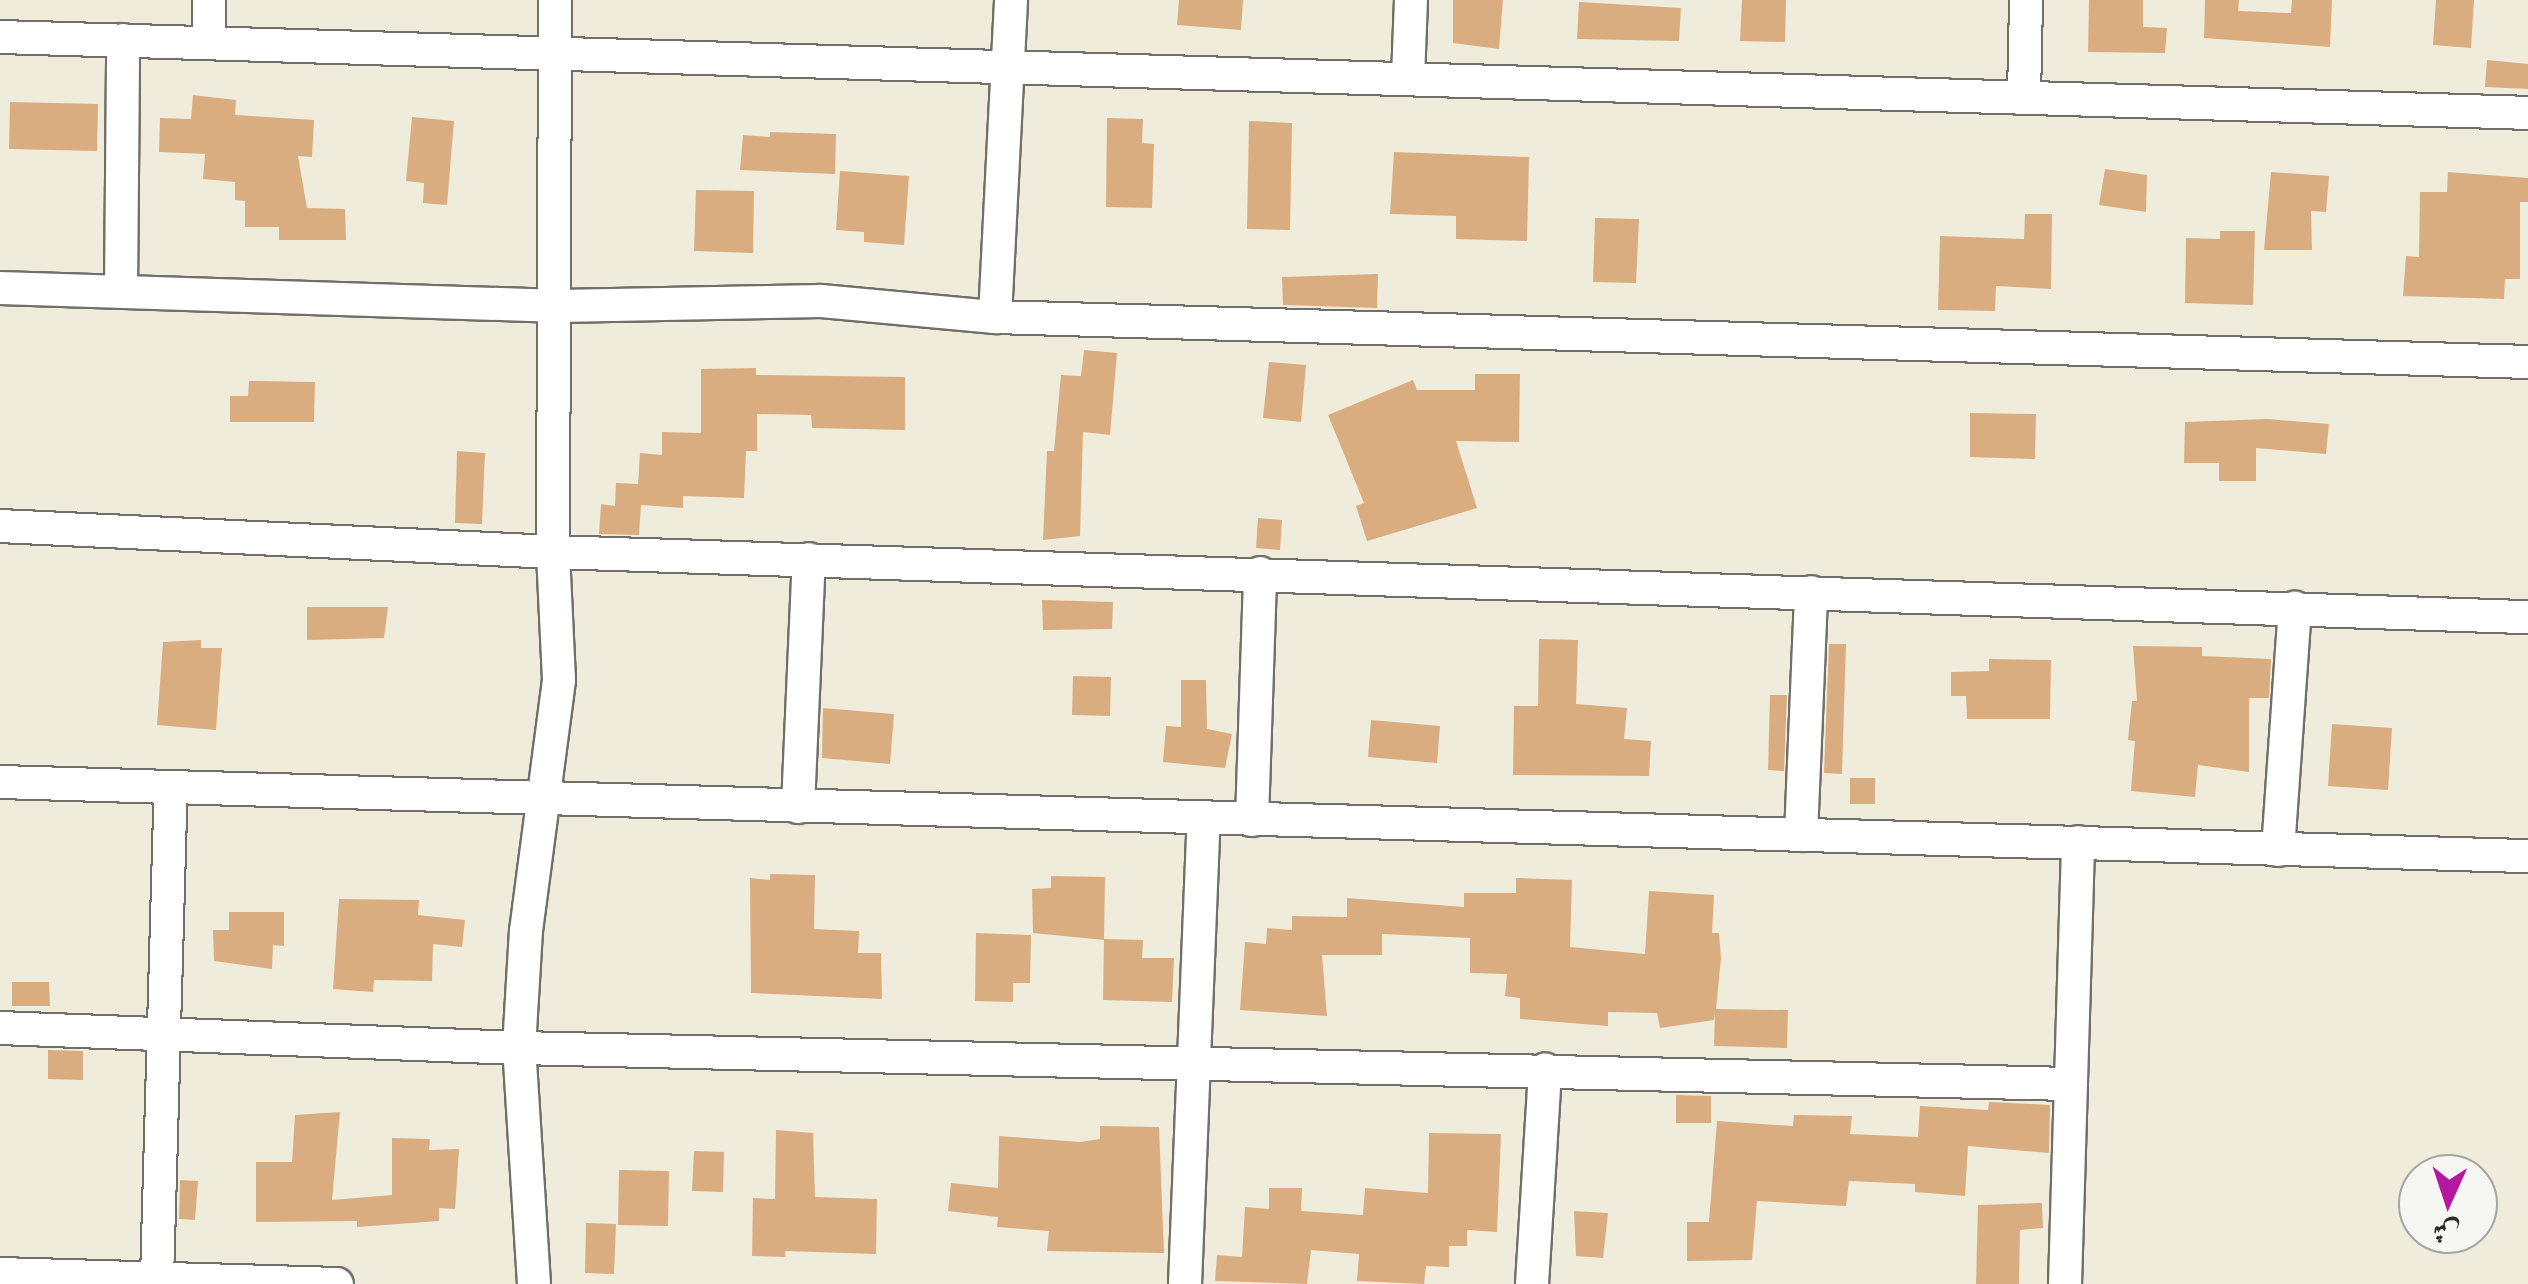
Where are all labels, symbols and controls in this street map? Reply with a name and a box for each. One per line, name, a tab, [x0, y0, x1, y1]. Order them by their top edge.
north arrow	[2398, 1154, 2498, 1254]
text: ش	[2432, 1212, 2461, 1252]

